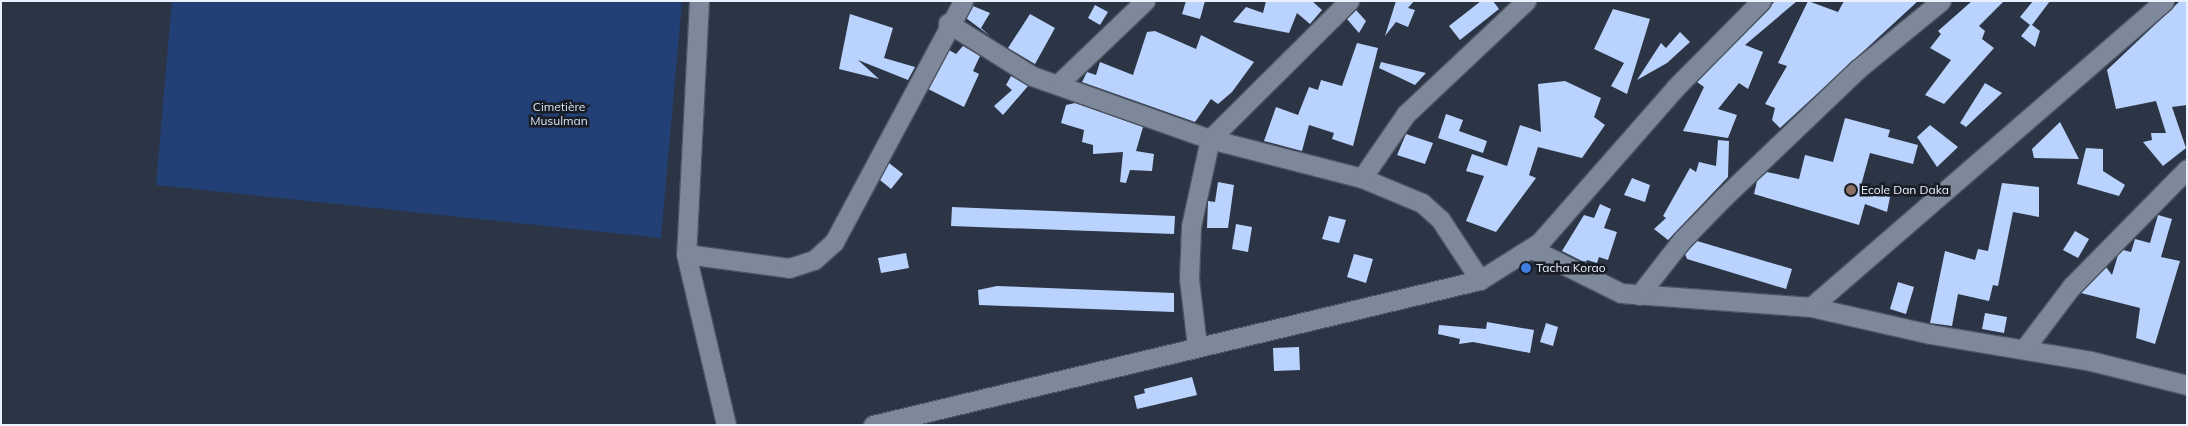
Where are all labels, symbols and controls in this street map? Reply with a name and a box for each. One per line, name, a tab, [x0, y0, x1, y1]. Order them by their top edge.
park label: Cimetière Musulman	[530, 100, 588, 128]
place label: Ecole Dan Daka	[1861, 183, 1949, 197]
marker: Ecole Dan Daka	[1845, 184, 1857, 196]
place label: Tacha Korao	[1536, 261, 1606, 275]
marker: Tacha Korao	[1520, 262, 1532, 274]

